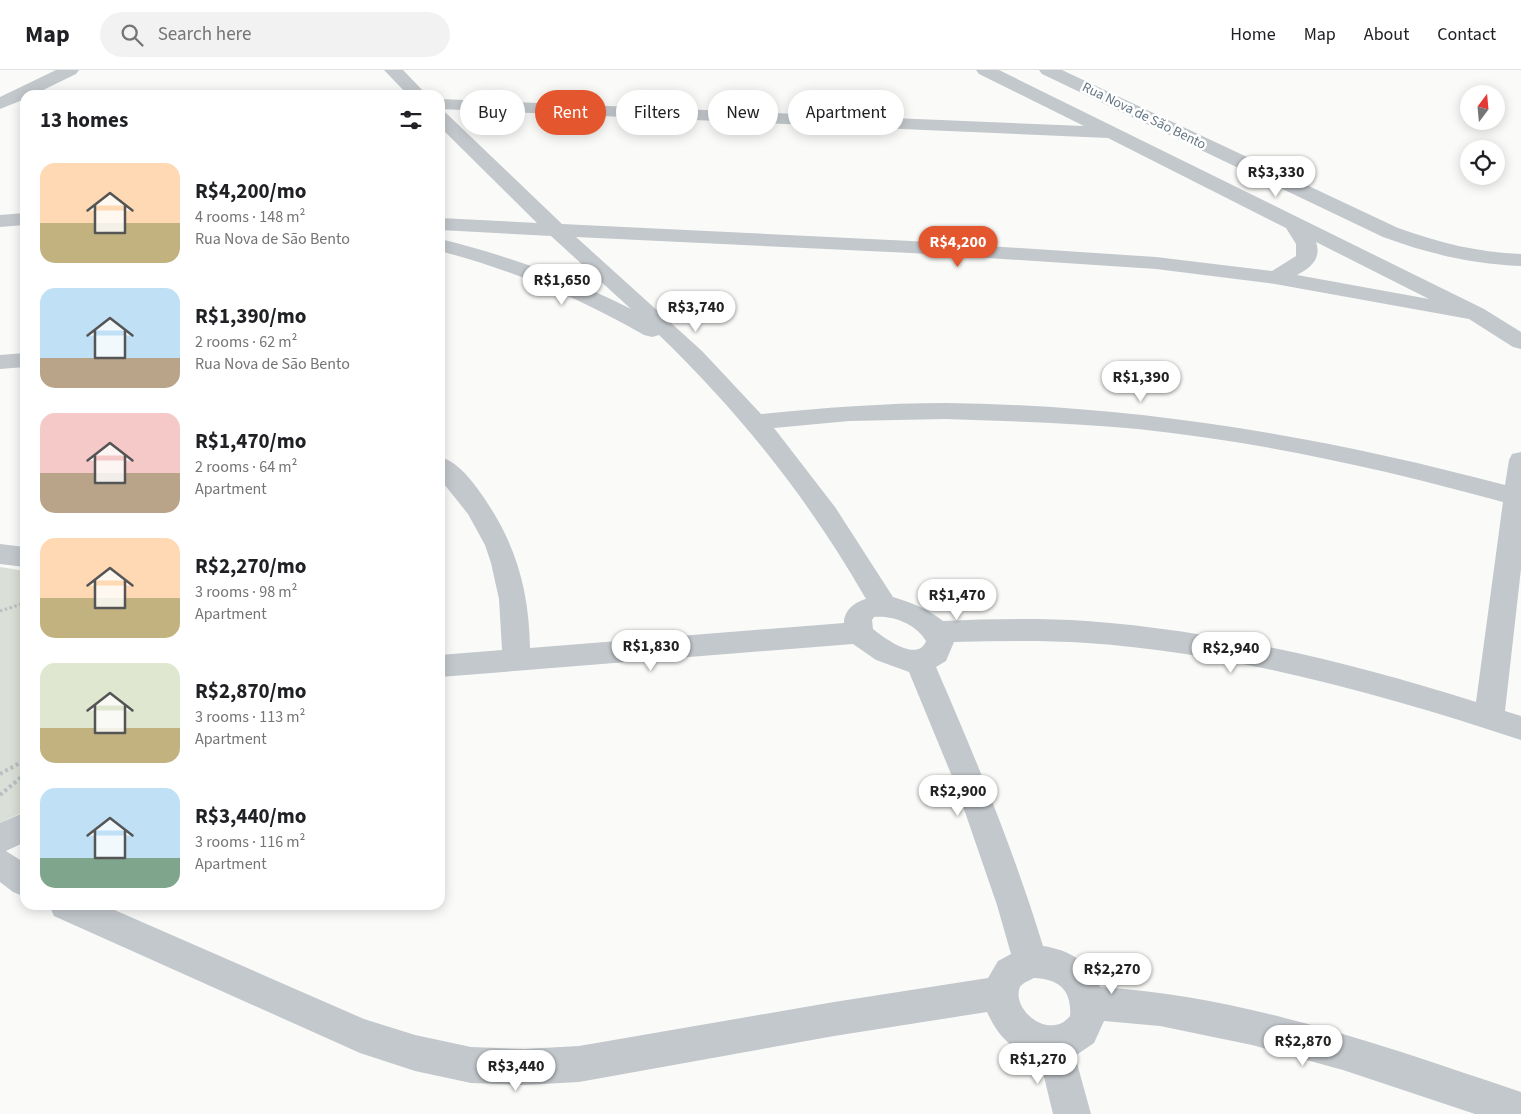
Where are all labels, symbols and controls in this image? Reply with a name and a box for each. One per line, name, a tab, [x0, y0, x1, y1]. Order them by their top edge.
search box	[100, 12, 450, 57]
text: Map	[25, 17, 70, 52]
icon: search	[118, 21, 146, 49]
text: Search here	[158, 21, 251, 48]
text: Home	[1230, 22, 1276, 47]
text: Map	[1304, 22, 1336, 47]
text: About	[1364, 22, 1409, 47]
text: Contact	[1437, 22, 1496, 47]
street label: Rua Nova de São Bento	[1079, 77, 1209, 155]
north arrow	[1460, 85, 1505, 130]
map controls	[1460, 85, 1505, 185]
chip: Buy	[460, 90, 525, 135]
chip: Rent	[535, 90, 606, 135]
chip: Filters	[616, 90, 698, 135]
chip: New	[708, 90, 778, 135]
chip: Apartment	[788, 90, 904, 135]
text: 13 homes	[40, 105, 128, 135]
icon: filters	[397, 106, 425, 134]
button: locate	[1460, 140, 1505, 185]
pin: R$3,330	[1230, 156, 1322, 198]
text: R$3,330	[1248, 161, 1304, 183]
text: R$4,200/mo	[195, 176, 306, 206]
icon: home	[80, 183, 140, 243]
text: 4 rooms · 148 m²	[195, 206, 305, 228]
pin: R$4,200	[912, 226, 1004, 268]
text: Rua Nova de São Bento	[195, 228, 350, 250]
text: R$4,200	[930, 231, 986, 253]
pin: R$1,650	[516, 264, 608, 306]
text: R$1,650	[534, 269, 590, 291]
pin: R$3,740	[650, 290, 742, 333]
text: R$3,740	[668, 296, 724, 318]
text: R$1,390/mo	[195, 301, 306, 331]
icon: home	[80, 308, 140, 368]
text: 2 rooms · 62 m²	[195, 331, 297, 353]
text: Rua Nova de São Bento	[195, 353, 350, 375]
pin: R$1,390	[1095, 360, 1187, 403]
text: R$1,390	[1113, 366, 1169, 388]
text: R$1,470/mo	[195, 426, 306, 456]
icon: home	[80, 433, 140, 493]
text: 2 rooms · 64 m²	[195, 456, 297, 478]
text: Apartment	[195, 478, 267, 500]
text: R$2,270/mo	[195, 551, 306, 581]
icon: home	[80, 558, 140, 618]
pin: R$1,470	[911, 578, 1003, 621]
text: 3 rooms · 98 m²	[195, 581, 297, 603]
text: R$1,470	[929, 584, 985, 606]
text: Apartment	[195, 603, 267, 625]
pin: R$1,830	[605, 630, 697, 672]
pin: R$2,940	[1185, 632, 1277, 674]
text: R$1,830	[623, 635, 679, 657]
text: R$2,940	[1203, 637, 1259, 659]
text: R$2,870/mo	[195, 676, 306, 706]
icon: home	[80, 683, 140, 743]
text: 3 rooms · 113 m²	[195, 706, 305, 728]
text: Apartment	[195, 728, 267, 750]
pin: R$2,900	[912, 774, 1004, 817]
text: R$2,900	[930, 780, 986, 802]
text: R$3,440/mo	[195, 801, 306, 831]
icon: home	[80, 808, 140, 868]
text: 3 rooms · 116 m²	[195, 831, 305, 853]
text: Apartment	[195, 853, 267, 875]
pin: R$2,270	[1066, 952, 1158, 995]
text: R$2,270	[1084, 958, 1140, 980]
pin: R$2,870	[1257, 1024, 1349, 1067]
text: R$2,870	[1275, 1030, 1331, 1052]
pin: R$1,270	[992, 1042, 1084, 1085]
text: R$1,270	[1010, 1048, 1066, 1070]
pin: R$3,440	[470, 1050, 562, 1092]
text: R$3,440	[488, 1055, 544, 1077]

